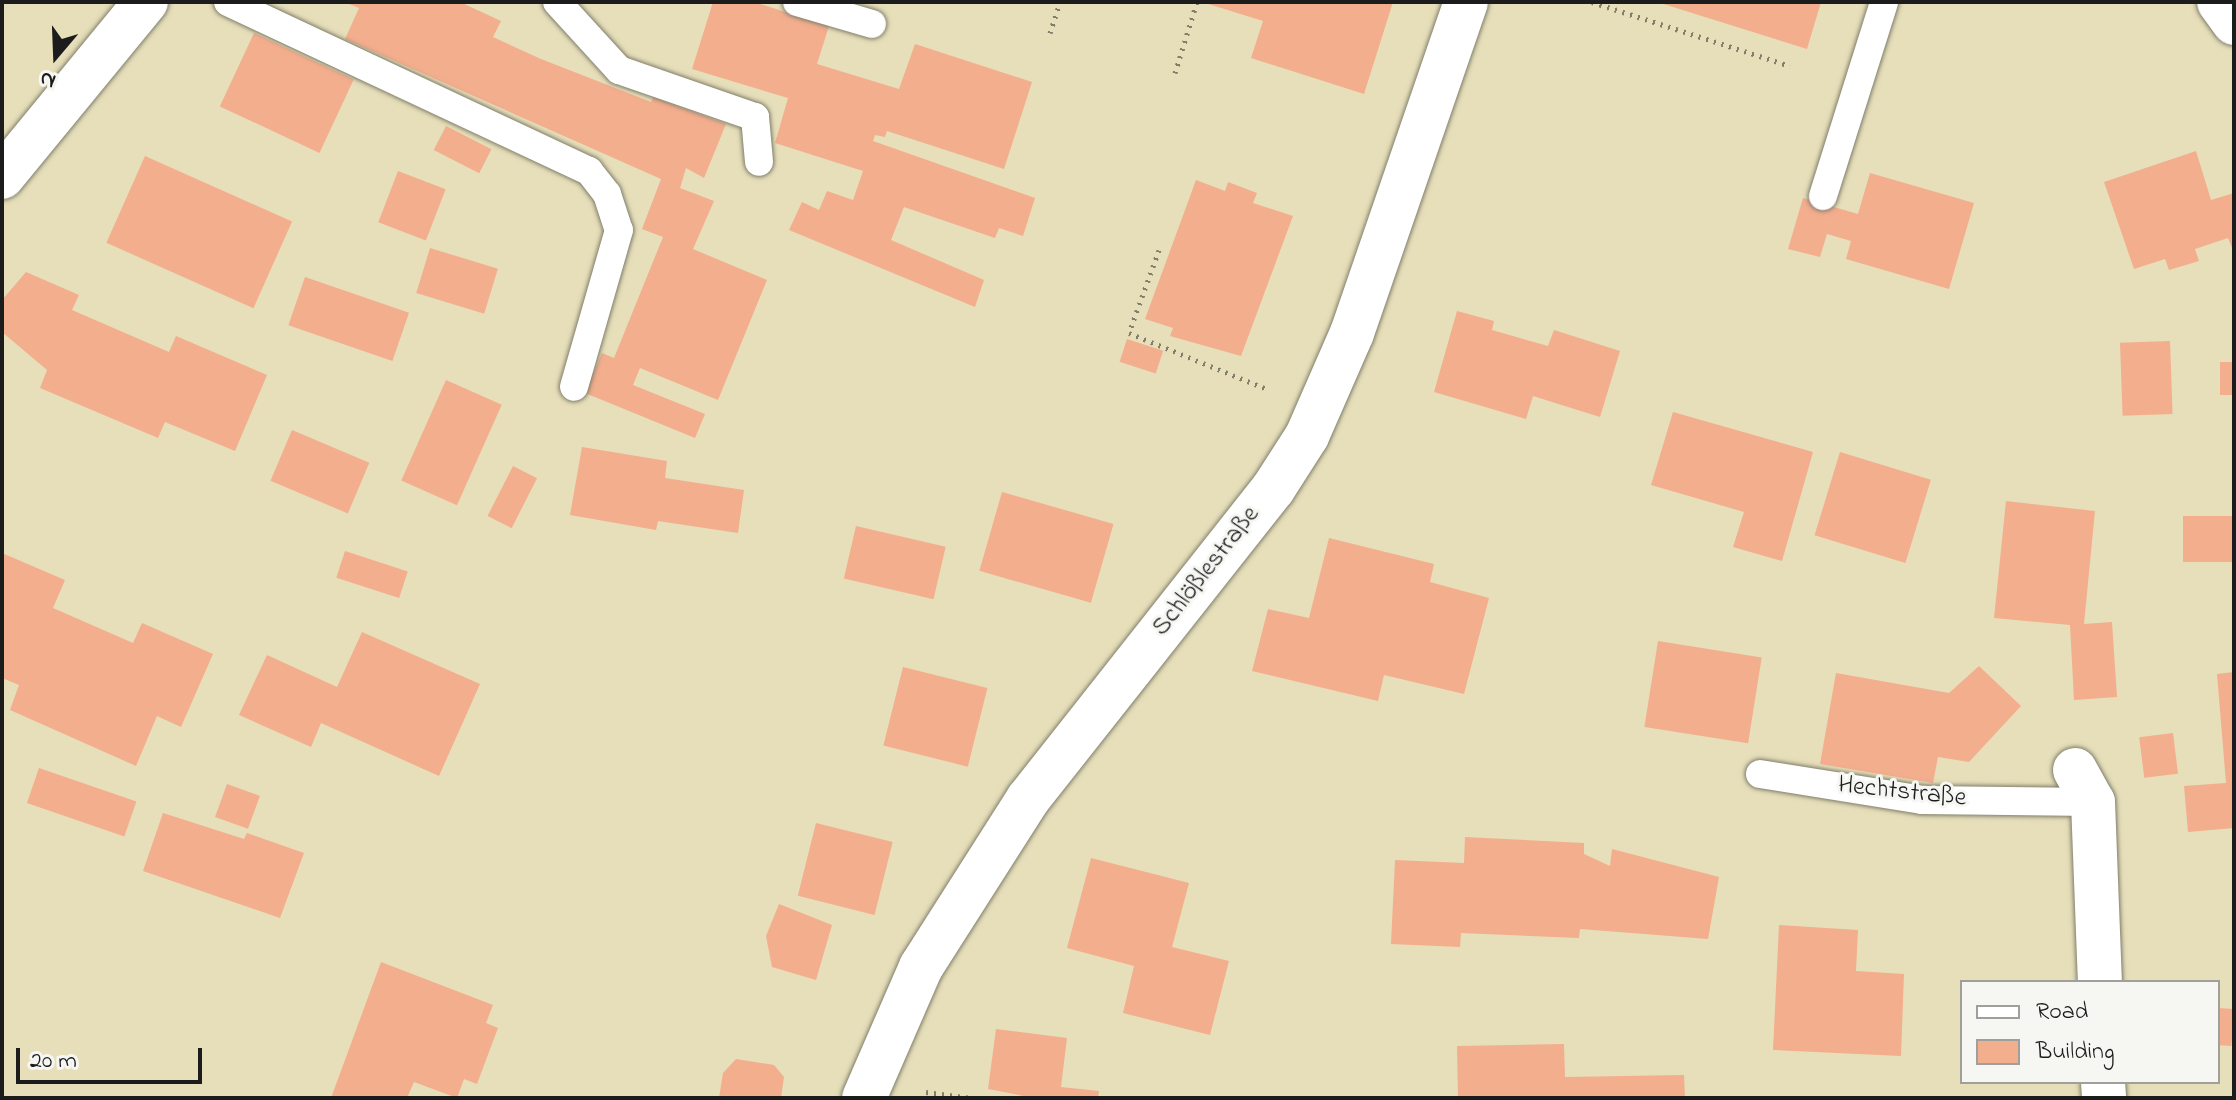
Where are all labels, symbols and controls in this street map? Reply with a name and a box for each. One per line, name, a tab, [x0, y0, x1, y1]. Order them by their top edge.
north arrow	[16, 16, 96, 96]
text: N	[36, 61, 60, 96]
street label: Schlößlestraße	[1146, 501, 1268, 643]
street label: Hechtstraße	[1836, 771, 1968, 815]
legend	[1960, 980, 2220, 1084]
text: Road	[2036, 995, 2088, 1030]
scale bar	[20, 1032, 206, 1082]
text: Building	[2036, 1035, 2115, 1070]
text: 20 m	[30, 1044, 77, 1079]

